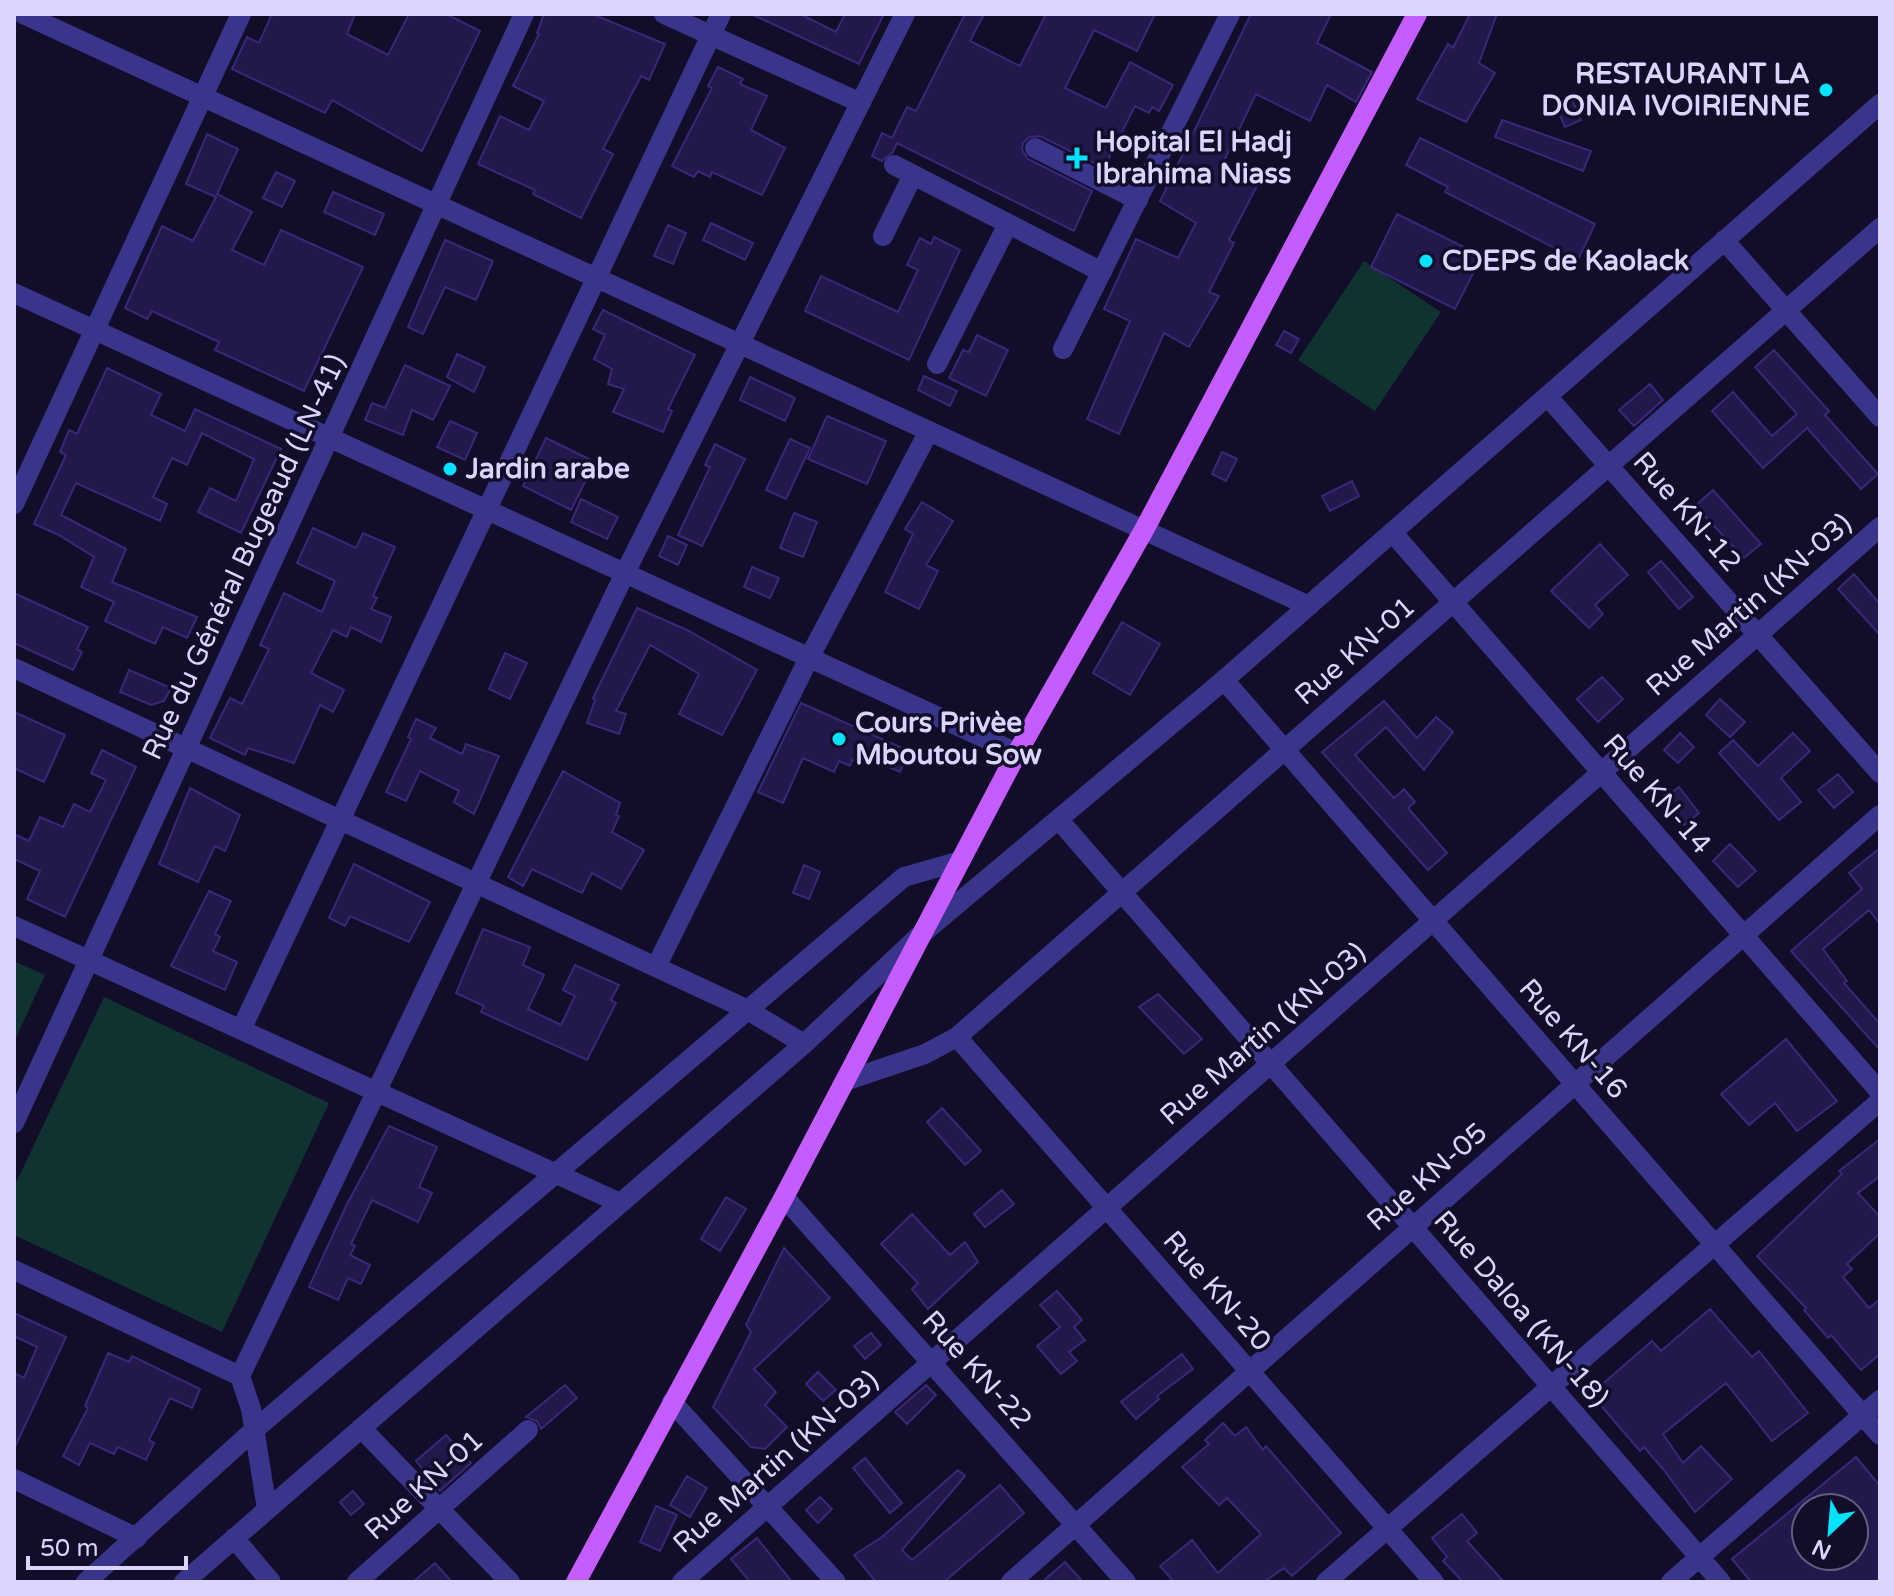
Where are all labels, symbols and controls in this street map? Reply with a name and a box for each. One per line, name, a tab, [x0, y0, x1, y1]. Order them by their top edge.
place label: RESTAURANT LA DONIA IVOIRIENNE	[1541, 57, 1810, 123]
marker: RESTAURANT LA DONIA IVOIRIENNE	[1817, 81, 1835, 99]
place label: Hopital El Hadj Ibrahima Niass	[1095, 125, 1292, 191]
marker: Hopital El Hadj Ibrahima Niass	[1066, 147, 1088, 169]
place label: CDEPS de Kaolack	[1442, 244, 1689, 278]
marker: CDEPS de Kaolack	[1417, 252, 1435, 270]
street label: Rue du Général Bugeaud (LN-41)	[135, 349, 353, 765]
street label: Rue KN-12	[1626, 445, 1748, 579]
place label: Jardin arabe	[465, 452, 630, 486]
marker: Jardin arabe	[441, 460, 459, 478]
street label: Rue Martin (KN-03)	[1639, 506, 1859, 704]
street label: Rue KN-01	[1288, 590, 1422, 712]
place label: Cours Privèe Mboutou Sow	[855, 706, 1042, 772]
street label: Rue KN-14	[1596, 727, 1718, 861]
marker: Cours Privèe Mboutou Sow	[830, 730, 848, 748]
street label: Rue Martin (KN-03)	[1153, 935, 1373, 1133]
street label: Rue KN-16	[1512, 972, 1634, 1106]
street label: Rue KN-05	[1360, 1116, 1494, 1238]
street label: Rue Daloa (KN-18)	[1426, 1204, 1616, 1414]
street label: Rue KN-20	[1156, 1224, 1278, 1358]
street label: Rue KN-22	[915, 1304, 1039, 1436]
street label: Rue Martin (KN-03)	[666, 1363, 886, 1561]
street label: Rue KN-01	[358, 1423, 490, 1547]
north arrow	[1790, 1492, 1870, 1572]
scale bar	[28, 1520, 186, 1570]
text: 50 m	[40, 1534, 98, 1563]
text: N	[1808, 1534, 1835, 1565]

